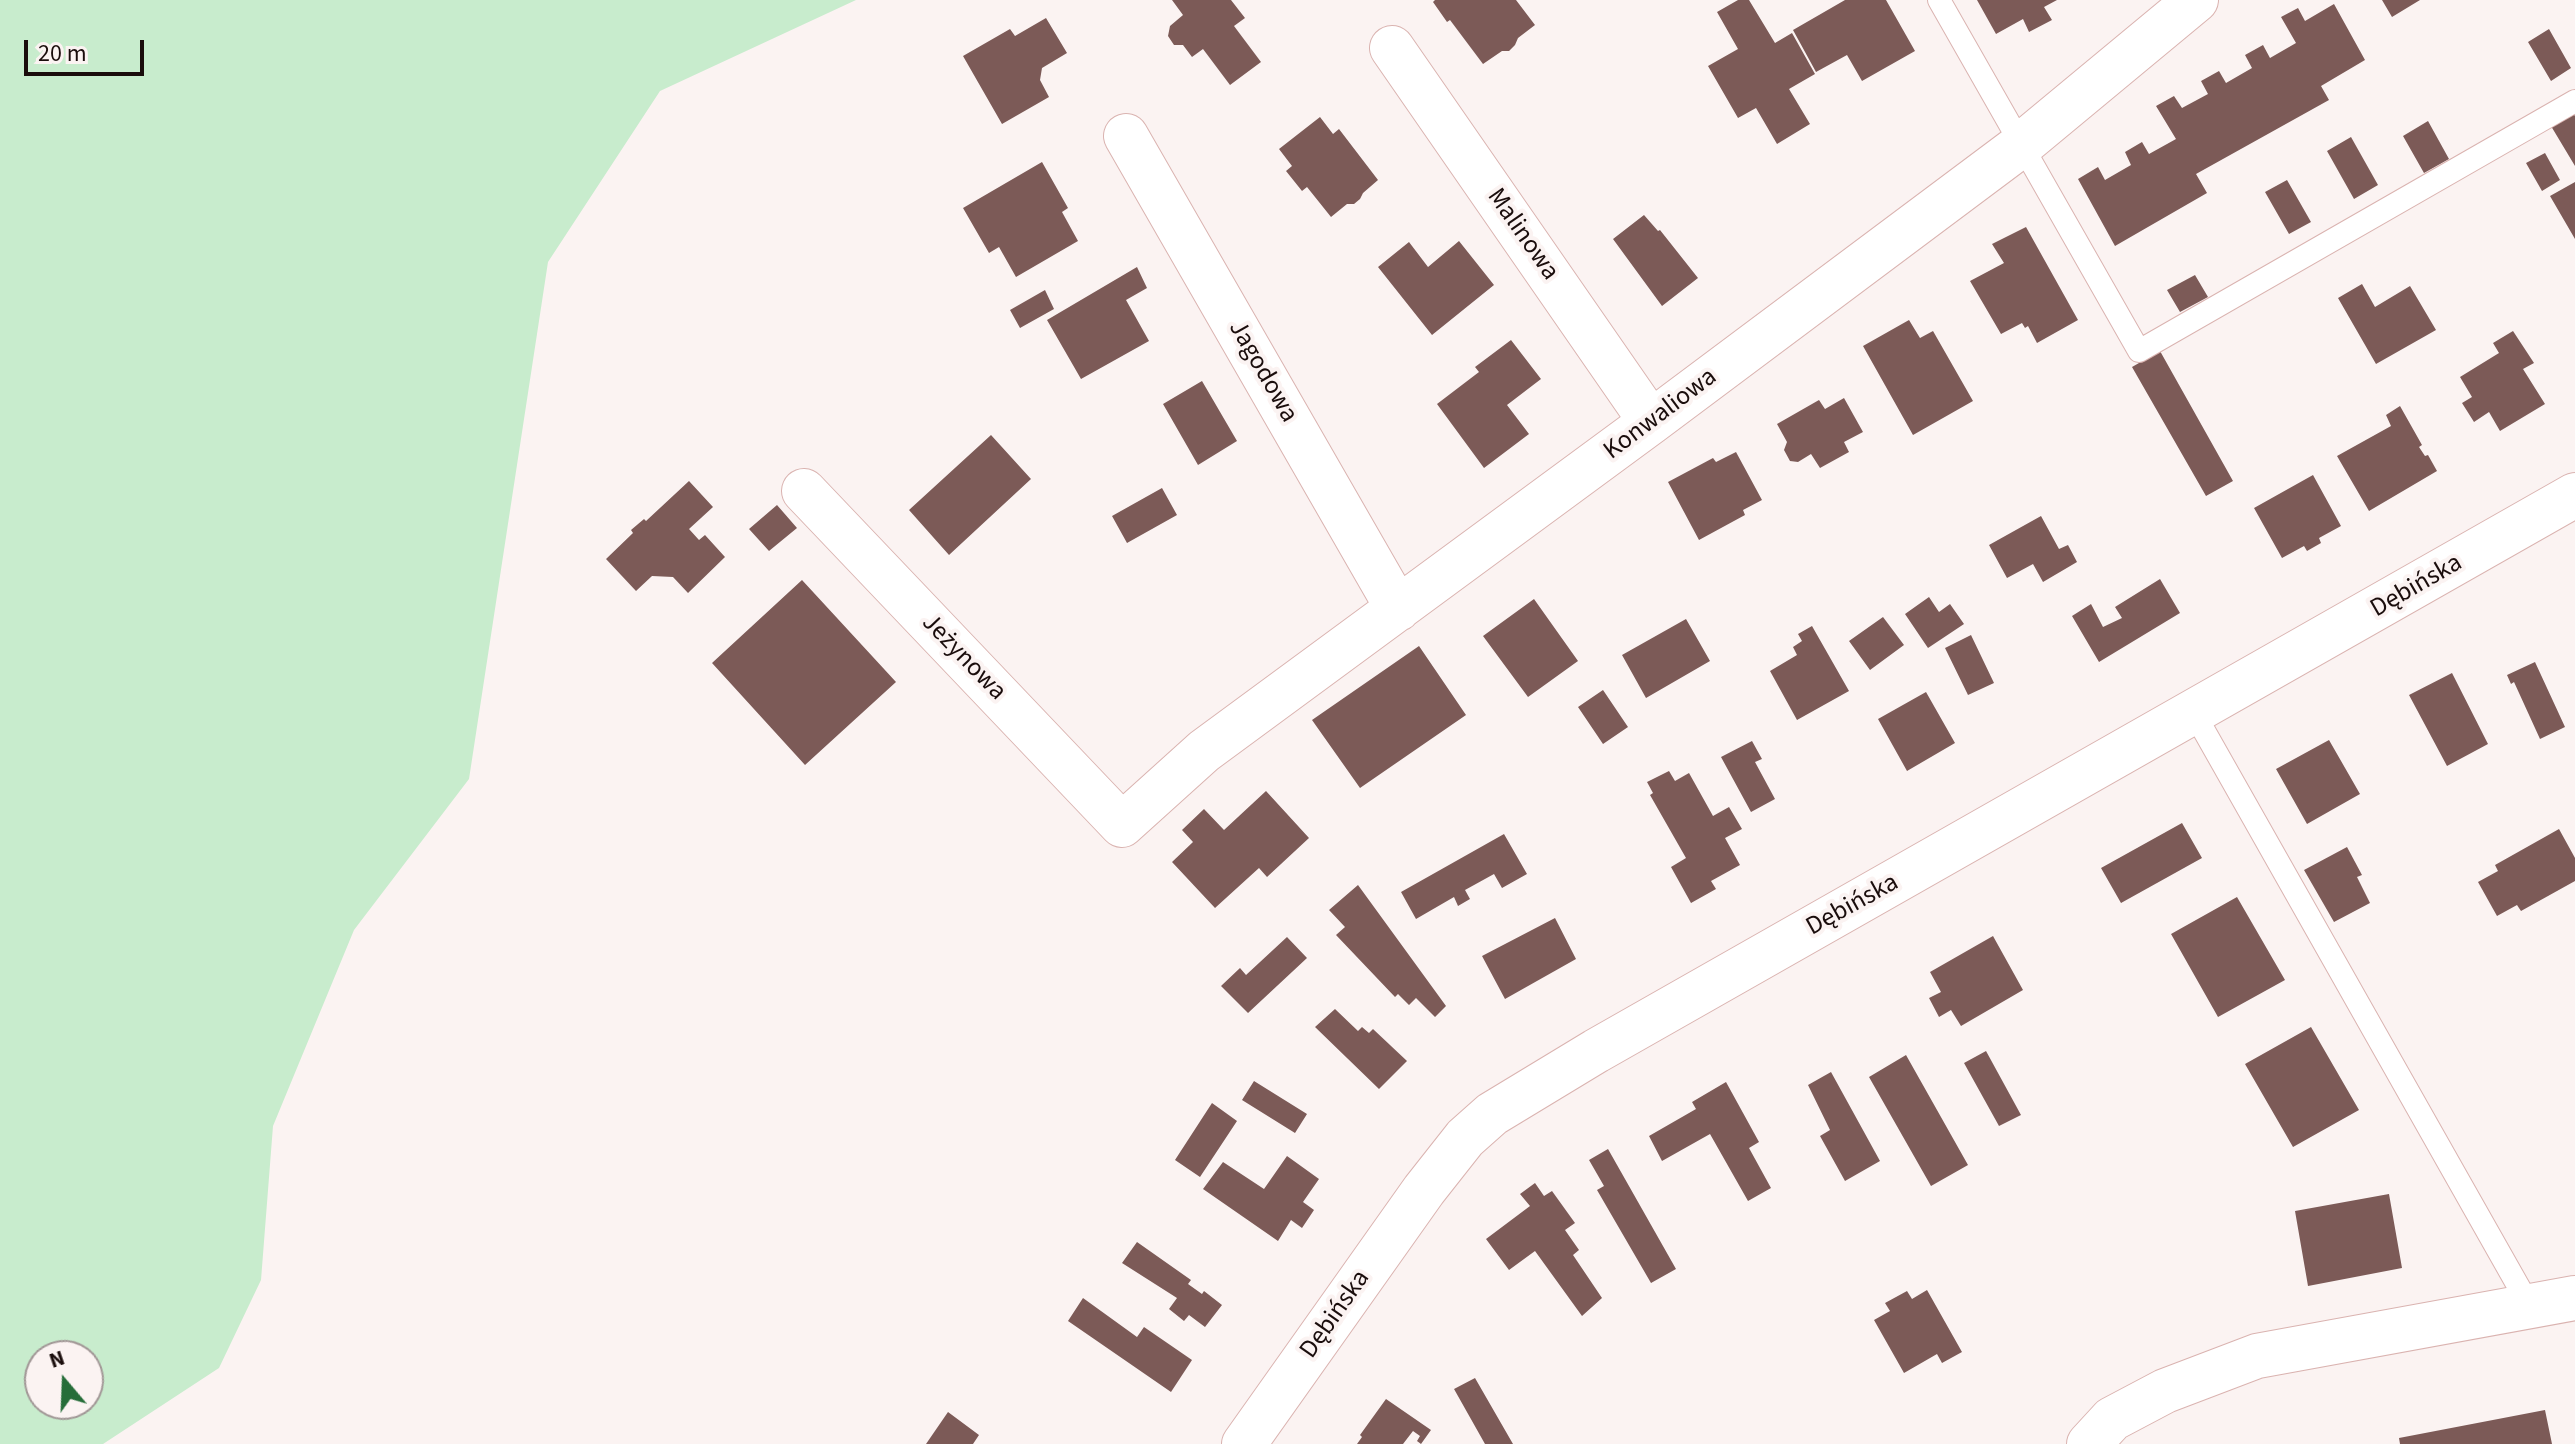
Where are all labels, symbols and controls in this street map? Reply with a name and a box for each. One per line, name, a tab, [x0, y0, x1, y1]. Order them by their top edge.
scale bar	[28, 24, 148, 74]
text: 20 m	[38, 36, 87, 71]
street label: Malinowa	[1479, 183, 1565, 287]
street label: Jagodowa	[1220, 316, 1304, 428]
street label: Konwaliowa	[1598, 362, 1724, 468]
street label: Dębińska	[2366, 548, 2468, 626]
street label: Jeżynowa	[914, 608, 1012, 708]
street label: Dębińska	[1801, 868, 1905, 944]
street label: Dębińska	[1294, 1265, 1378, 1365]
north arrow	[24, 1340, 104, 1420]
text: N	[45, 1342, 69, 1377]

